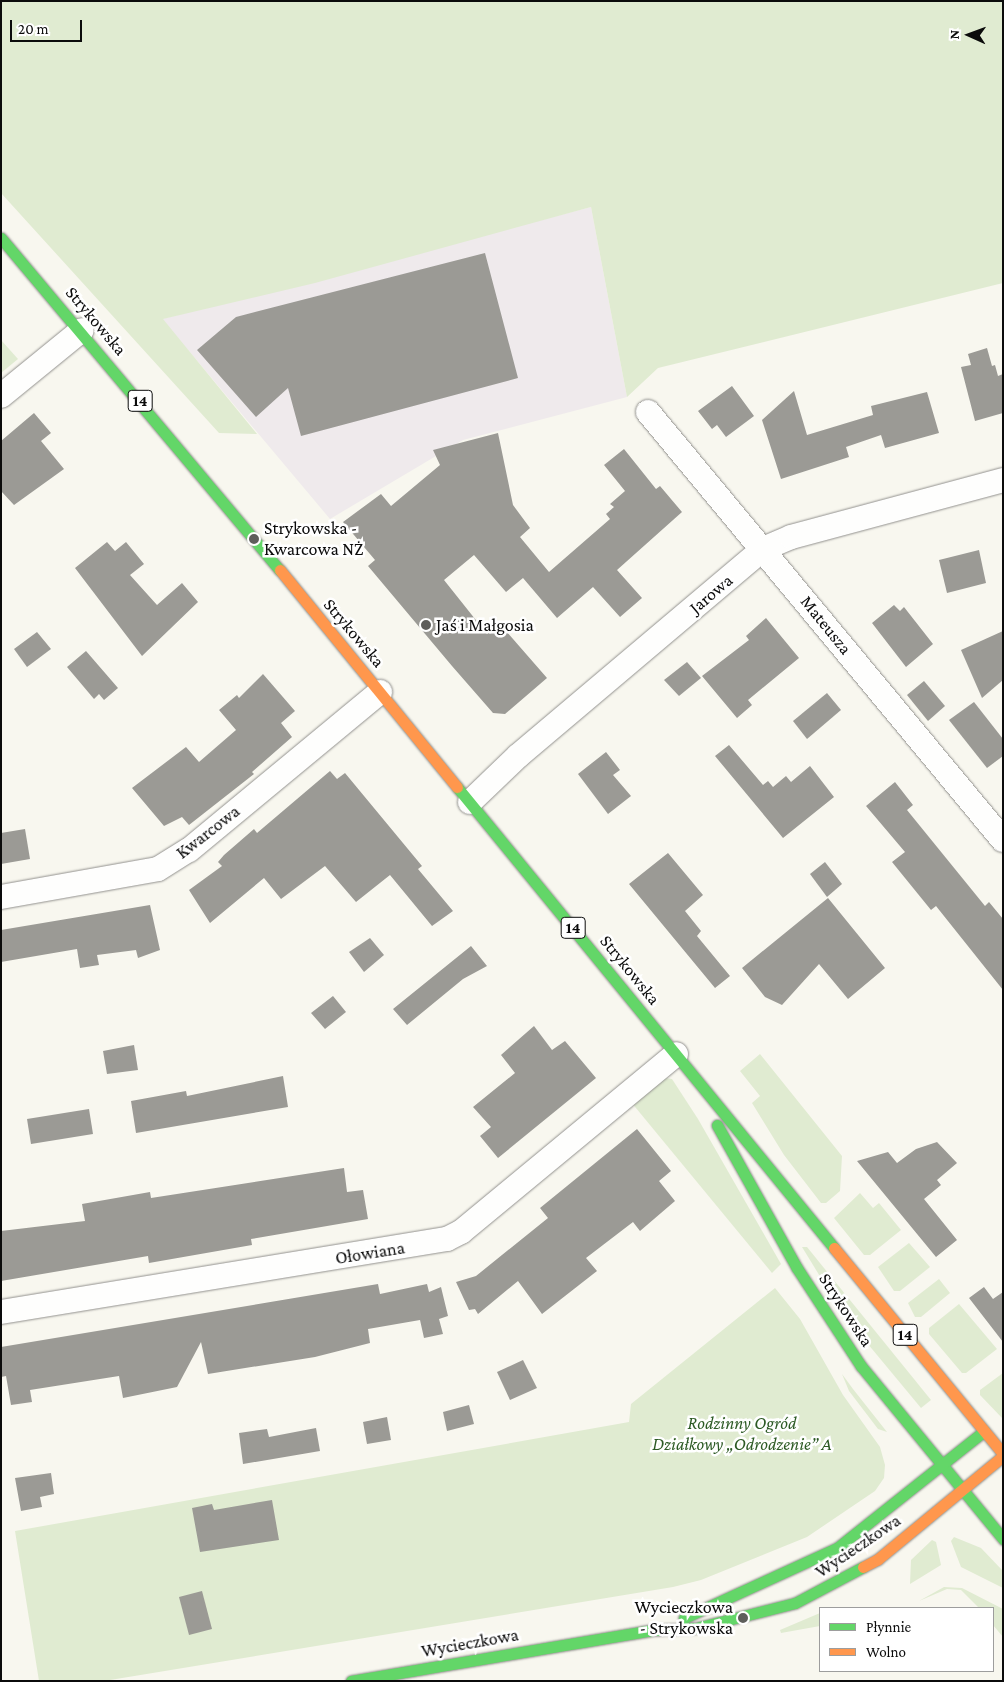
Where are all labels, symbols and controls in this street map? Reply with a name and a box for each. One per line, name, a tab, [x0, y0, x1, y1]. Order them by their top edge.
scale bar	[12, 10, 85, 42]
north arrow	[944, 10, 994, 60]
text: 20 m	[18, 21, 49, 37]
text: N	[946, 29, 962, 40]
street label: Strykowska	[61, 282, 131, 360]
road number: 14	[128, 388, 152, 414]
place label: Strykowska - Kwarcowa NŻ	[264, 518, 363, 560]
marker: Strykowska - Kwarcowa NŻ	[248, 533, 260, 545]
street label: Jarowa	[685, 570, 737, 618]
street label: Mateusza	[796, 591, 856, 659]
street label: Strykowska	[319, 594, 389, 672]
place label: Jaś i Małgosia	[436, 614, 534, 636]
marker: Jaś i Małgosia	[420, 619, 432, 631]
street label: Kwarcowa	[172, 800, 244, 864]
road number: 14	[560, 914, 586, 941]
street label: Strykowska	[595, 931, 665, 1009]
street label: Ołowiana	[334, 1237, 406, 1269]
street label: Strykowska	[814, 1269, 878, 1351]
road number: 14	[892, 1322, 918, 1348]
park label: Rodzinny Ogród Działkowy „Odrodzenie” A	[652, 1413, 832, 1456]
street label: Wycieczkowa	[811, 1510, 905, 1582]
place label: Wycieczkowa - Strykowska	[635, 1597, 733, 1640]
legend	[819, 1607, 994, 1672]
marker: Wycieczkowa - Strykowska	[737, 1612, 749, 1624]
text: Płynnie	[866, 1619, 911, 1635]
street label: Wycieczkowa	[420, 1624, 520, 1662]
text: Wolno	[866, 1644, 906, 1660]

